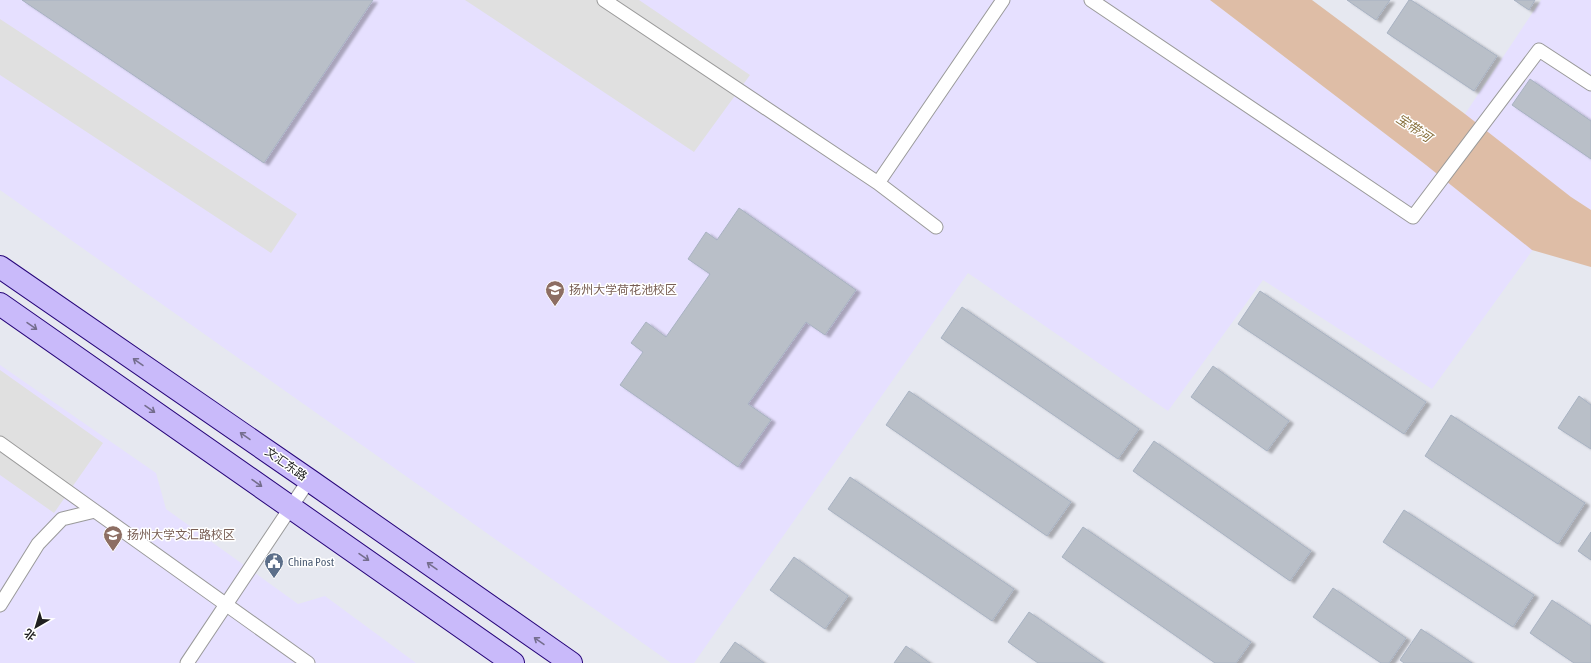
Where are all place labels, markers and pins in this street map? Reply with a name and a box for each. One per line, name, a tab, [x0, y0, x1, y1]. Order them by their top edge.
school or university icon: 扬州大学荷花池校区	[544, 279, 566, 307]
place label: 扬州大学荷花池校区	[569, 283, 677, 297]
school or university icon: 扬州大学文汇路校区	[102, 524, 124, 552]
place label: 扬州大学文汇路校区	[127, 528, 235, 542]
public building icon: China Post	[263, 551, 285, 579]
place label: China Post	[288, 555, 335, 569]

